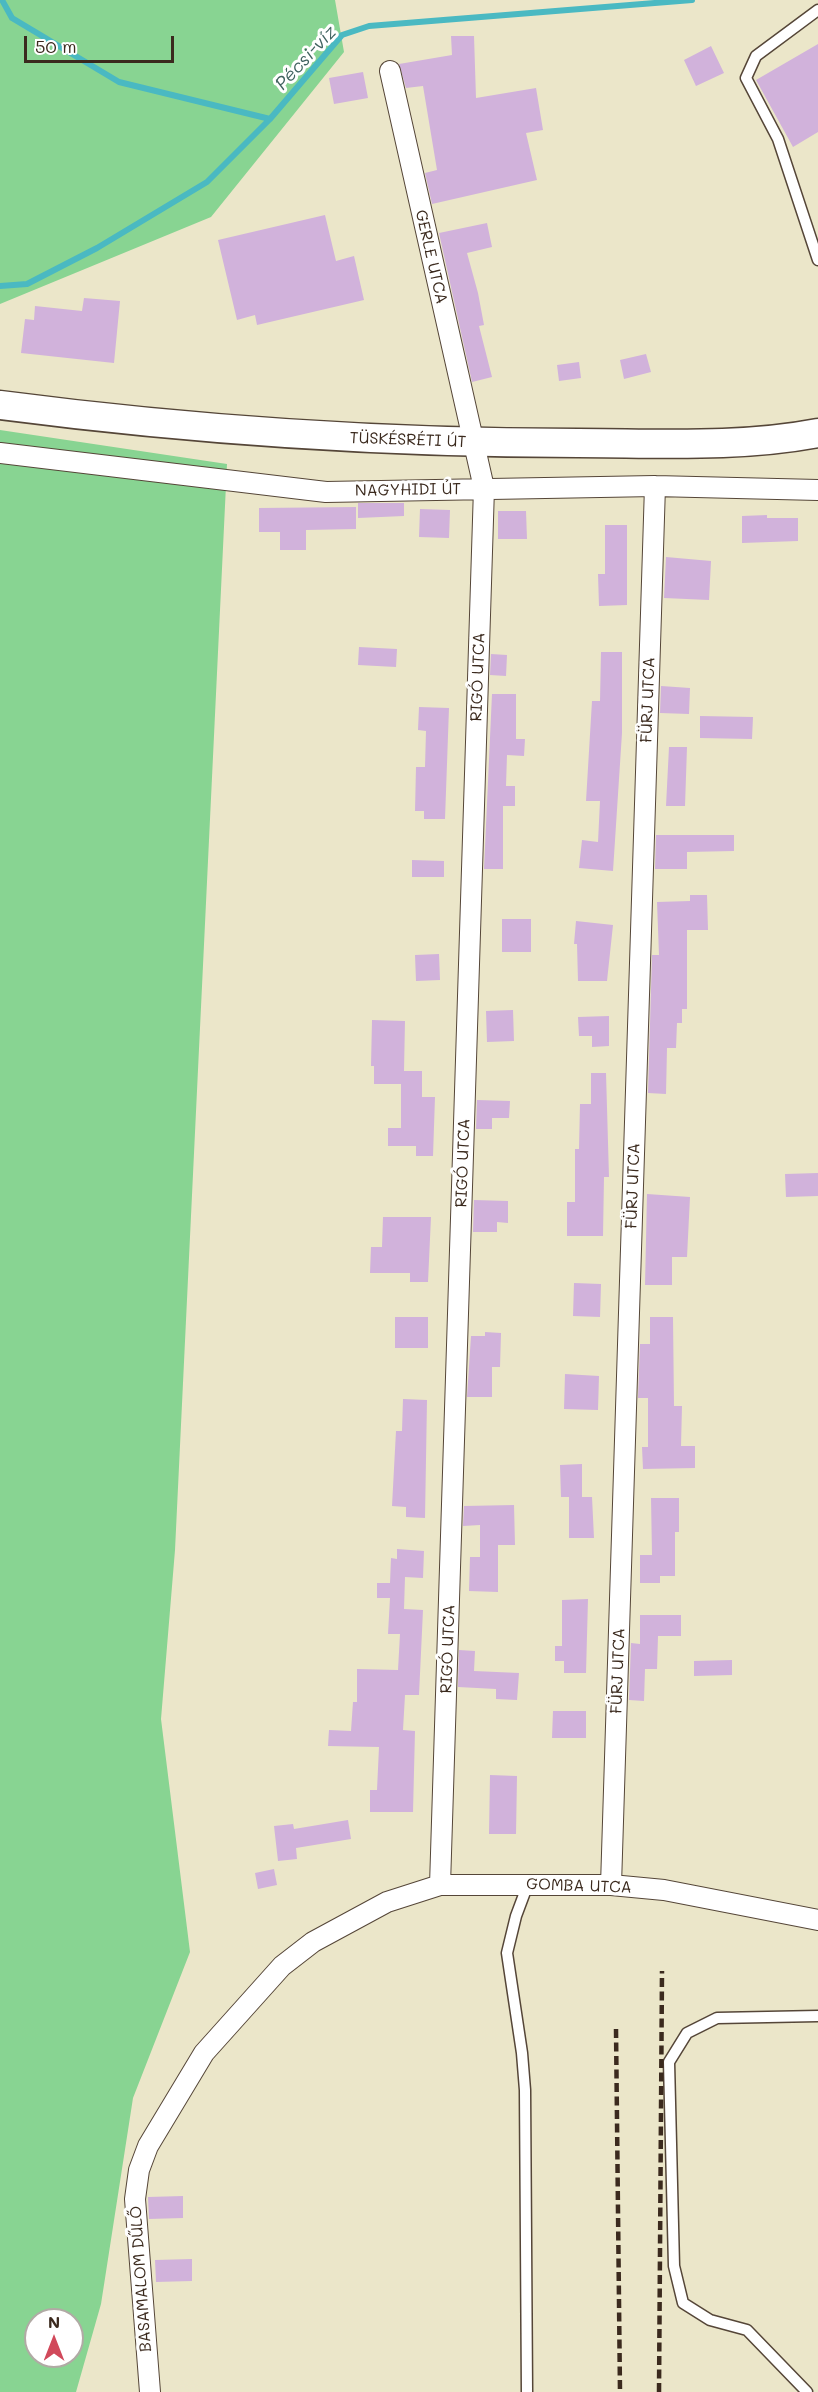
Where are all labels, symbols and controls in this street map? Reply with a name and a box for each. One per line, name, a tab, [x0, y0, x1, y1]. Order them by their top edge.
water label: Pécsi-víz	[271, 21, 341, 95]
scale bar	[27, 24, 177, 62]
text: 50 m	[35, 34, 77, 58]
street label: GERLE UTCA	[411, 208, 451, 306]
street label: TÜSKÉSRÉTI ÚT	[349, 428, 467, 452]
street label: NAGYHIDI ÚT	[355, 479, 461, 501]
street label: RIGÓ UTCA	[467, 632, 489, 722]
street label: FÜRJ UTCA	[637, 657, 659, 743]
street label: RIGÓ UTCA	[452, 1118, 474, 1208]
street label: FÜRJ UTCA	[622, 1143, 644, 1229]
street label: RIGÓ UTCA	[437, 1604, 459, 1694]
street label: FÜRJ UTCA	[607, 1628, 629, 1714]
street label: GOMBA UTCA	[526, 1875, 632, 1897]
street label: BASAMALOM DŰLŐ	[126, 2205, 156, 2353]
north arrow	[24, 2308, 84, 2368]
text: N	[48, 2311, 60, 2332]

